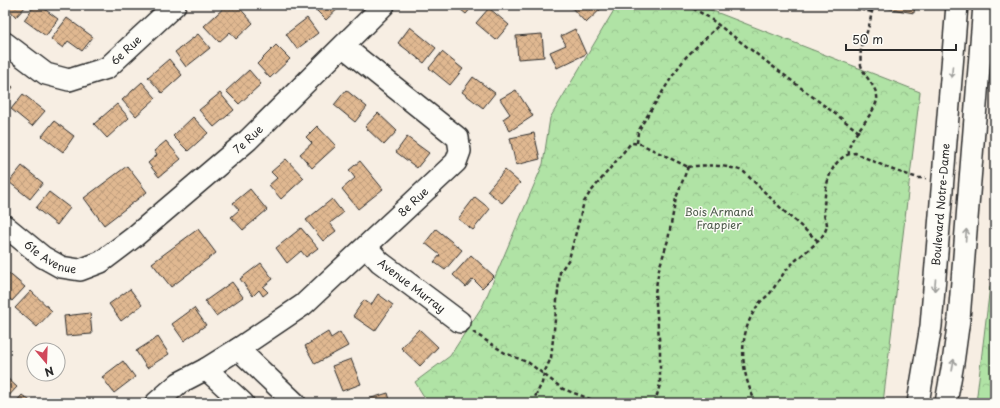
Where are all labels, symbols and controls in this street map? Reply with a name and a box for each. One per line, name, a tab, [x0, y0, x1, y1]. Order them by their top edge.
scale bar	[846, 26, 956, 52]
text: 50 m	[852, 30, 883, 48]
street label: 6e Rue	[106, 31, 145, 69]
one-way arrow	[948, 65, 956, 78]
street label: 7e Rue	[229, 121, 267, 157]
street label: Boulevard Notre-Dame	[927, 142, 954, 266]
street label: 8e Rue	[394, 183, 432, 220]
park label: Bois Armand Frappier	[684, 203, 754, 233]
one-way arrow	[962, 229, 969, 242]
street label: 61e Avenue	[21, 236, 78, 277]
street label: Avenue Murray	[374, 254, 449, 316]
one-way arrow	[931, 278, 938, 291]
north arrow	[26, 342, 66, 382]
one-way arrow	[949, 359, 957, 372]
text: N	[42, 362, 56, 381]

